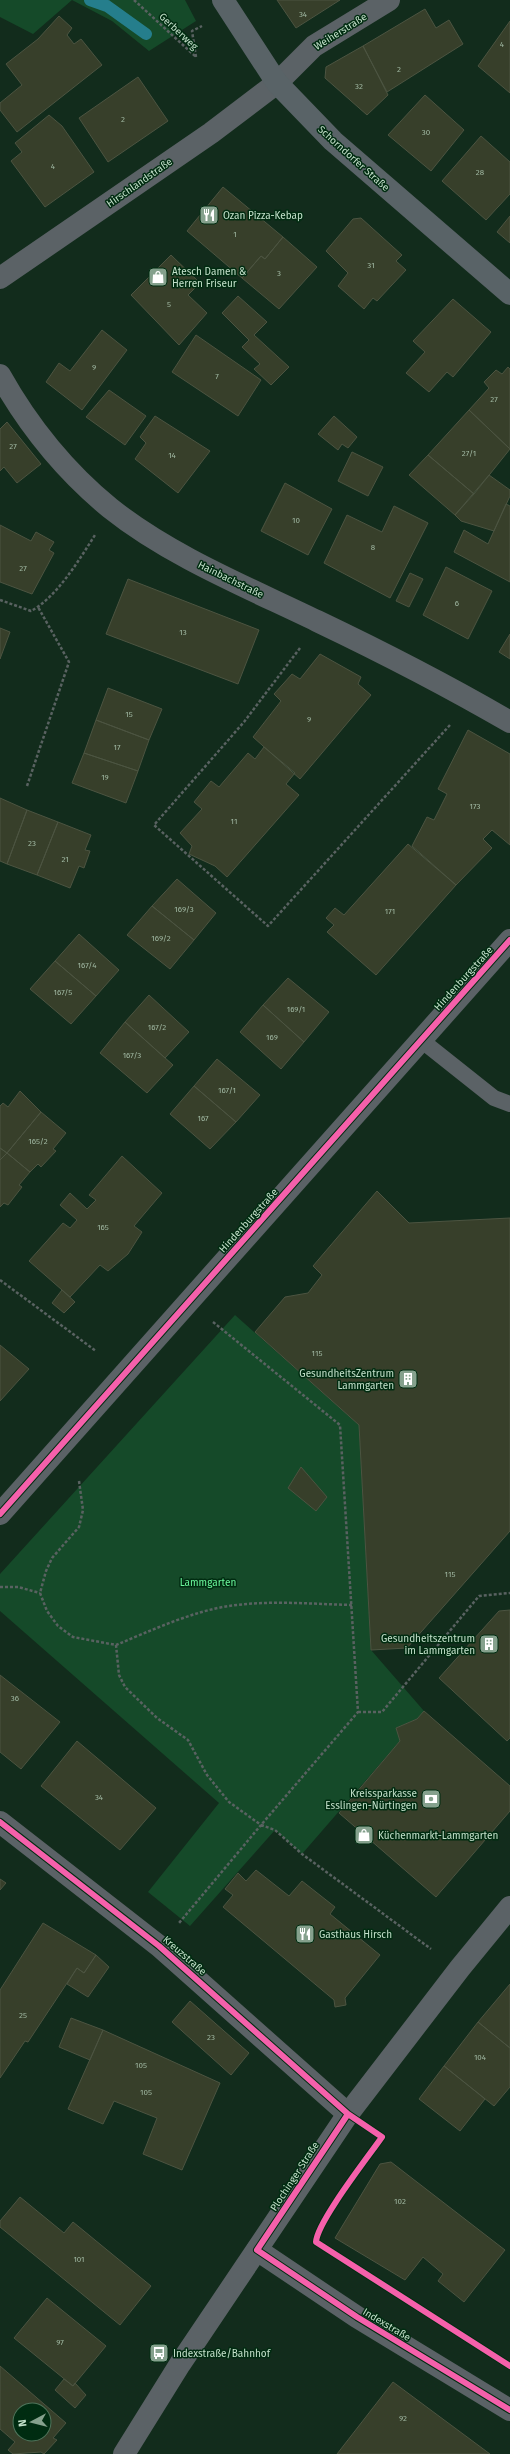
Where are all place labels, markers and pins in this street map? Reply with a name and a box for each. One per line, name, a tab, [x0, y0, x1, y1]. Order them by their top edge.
restaurant icon: Ozan Pizza-Kebap	[198, 204, 220, 226]
place label: Ozan Pizza-Kebap	[223, 210, 303, 222]
shop icon: Atesch Damen & Herren Friseur	[147, 266, 169, 288]
place label: Atesch Damen & Herren Friseur	[172, 266, 246, 290]
place label: GesundheitsZentrum Lammgarten	[299, 1368, 394, 1392]
building icon: GesundheitsZentrum Lammgarten	[397, 1368, 419, 1390]
place label: Gesundheitszentrum im Lammgarten	[381, 1633, 475, 1657]
building icon: Gesundheitszentrum im Lammgarten	[478, 1633, 500, 1655]
place label: Kreissparkasse Esslingen-Nürtingen	[325, 1788, 417, 1812]
bank icon: Kreissparkasse Esslingen-Nürtingen	[420, 1788, 442, 1810]
shop icon: Küchenmarkt-Lammgarten	[353, 1824, 375, 1846]
place label: Küchenmarkt-Lammgarten	[378, 1830, 498, 1842]
restaurant icon: Gasthaus Hirsch	[294, 1923, 316, 1945]
place label: Gasthaus Hirsch	[319, 1929, 392, 1941]
bus stop icon: Indexstraße/Bahnhof	[148, 2342, 170, 2364]
place label: Indexstraße/Bahnhof	[173, 2348, 271, 2360]

